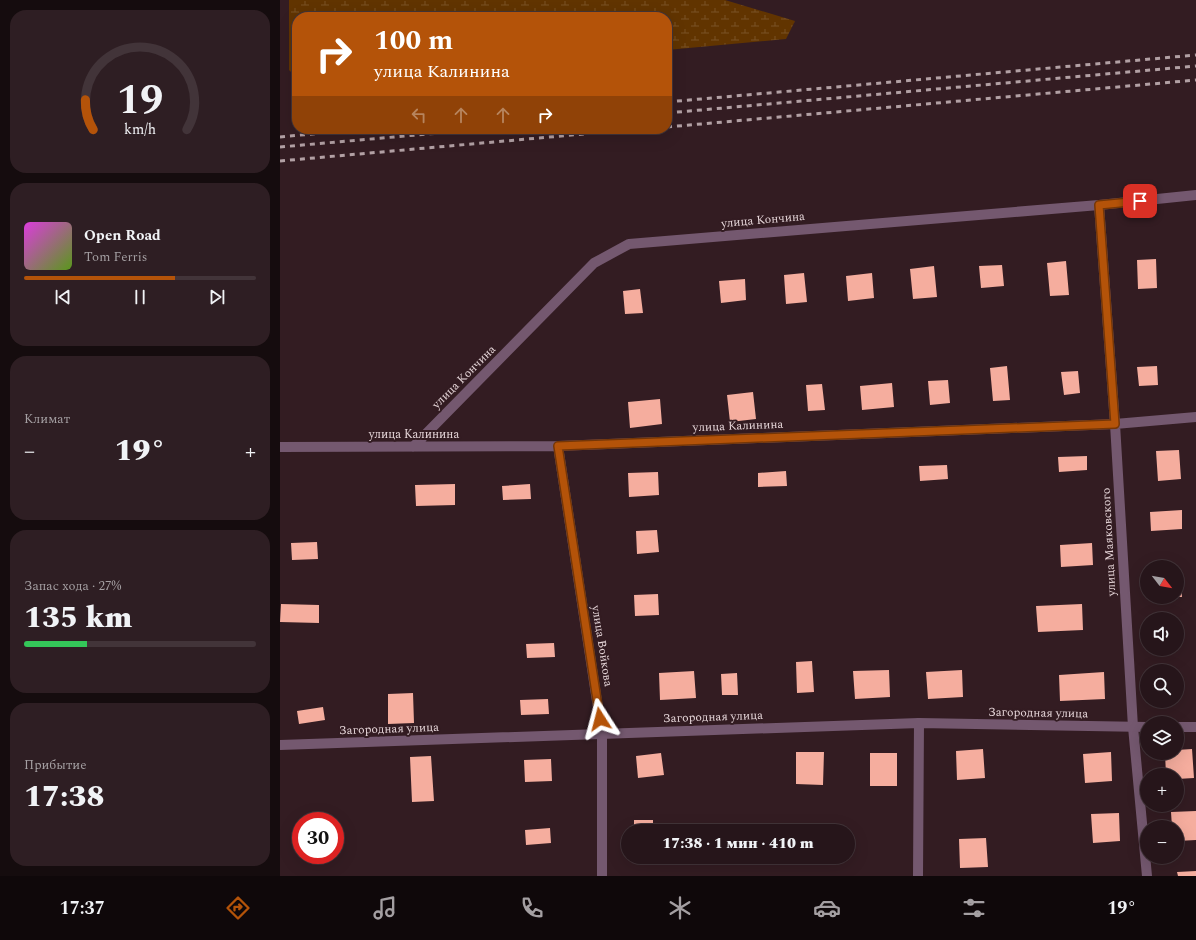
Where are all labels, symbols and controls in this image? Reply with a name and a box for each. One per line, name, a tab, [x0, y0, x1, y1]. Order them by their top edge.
text: 100 m	[374, 19, 453, 62]
icon: right	[308, 28, 360, 80]
text: улица Калинина	[374, 58, 510, 85]
text: 19	[117, 68, 163, 131]
icon: left	[408, 104, 430, 126]
icon: ahead	[450, 104, 472, 126]
icon: ahead	[492, 104, 514, 126]
icon: right	[534, 104, 556, 126]
text: km/h	[124, 118, 156, 140]
pin	[1123, 184, 1157, 218]
icon: arrive	[1129, 190, 1151, 212]
street label: улица Кончина	[719, 207, 806, 233]
text: Open Road	[84, 224, 161, 247]
text: Tom Ferris	[84, 247, 147, 267]
icon: previous	[52, 286, 74, 308]
icon: pause	[129, 286, 151, 308]
icon: next	[206, 286, 228, 308]
street label: улица Кончина	[427, 340, 501, 414]
text: Климат	[24, 409, 70, 429]
street label: улица Калинина	[691, 415, 784, 437]
street label: улица Калинина	[368, 425, 459, 444]
text: 19°	[115, 428, 166, 474]
text: −	[24, 435, 35, 468]
text: +	[245, 435, 256, 468]
street label: улица Маяковского	[1097, 487, 1121, 598]
north arrow	[1140, 560, 1184, 604]
map controls	[1140, 560, 1184, 864]
text: Запас хода · 27%	[24, 576, 121, 596]
text: 135 km	[24, 595, 132, 641]
street label: улица Войкова	[586, 603, 618, 688]
button: sound	[1140, 612, 1184, 656]
button: search	[1140, 664, 1184, 708]
position arrow	[579, 698, 621, 740]
street label: Загородная улица	[988, 703, 1088, 723]
street label: Загородная улица	[663, 706, 763, 728]
button: layers	[1140, 716, 1184, 760]
street label: Загородная улица	[339, 718, 439, 740]
text: Прибытие	[24, 755, 86, 775]
button: +	[1140, 768, 1184, 812]
text: 17:38	[24, 774, 104, 820]
speed limit sign: 30	[292, 812, 344, 864]
button: −	[1140, 820, 1184, 864]
text: 17:38 · 1 мин · 410 m	[662, 832, 814, 855]
icon: directions	[224, 894, 252, 922]
icon: music	[371, 894, 399, 922]
icon: phone	[518, 894, 546, 922]
icon: climate	[666, 894, 694, 922]
icon: car	[813, 894, 841, 922]
icon: filters	[960, 894, 988, 922]
text: 17:37	[60, 895, 105, 922]
text: 19°	[1107, 895, 1136, 922]

